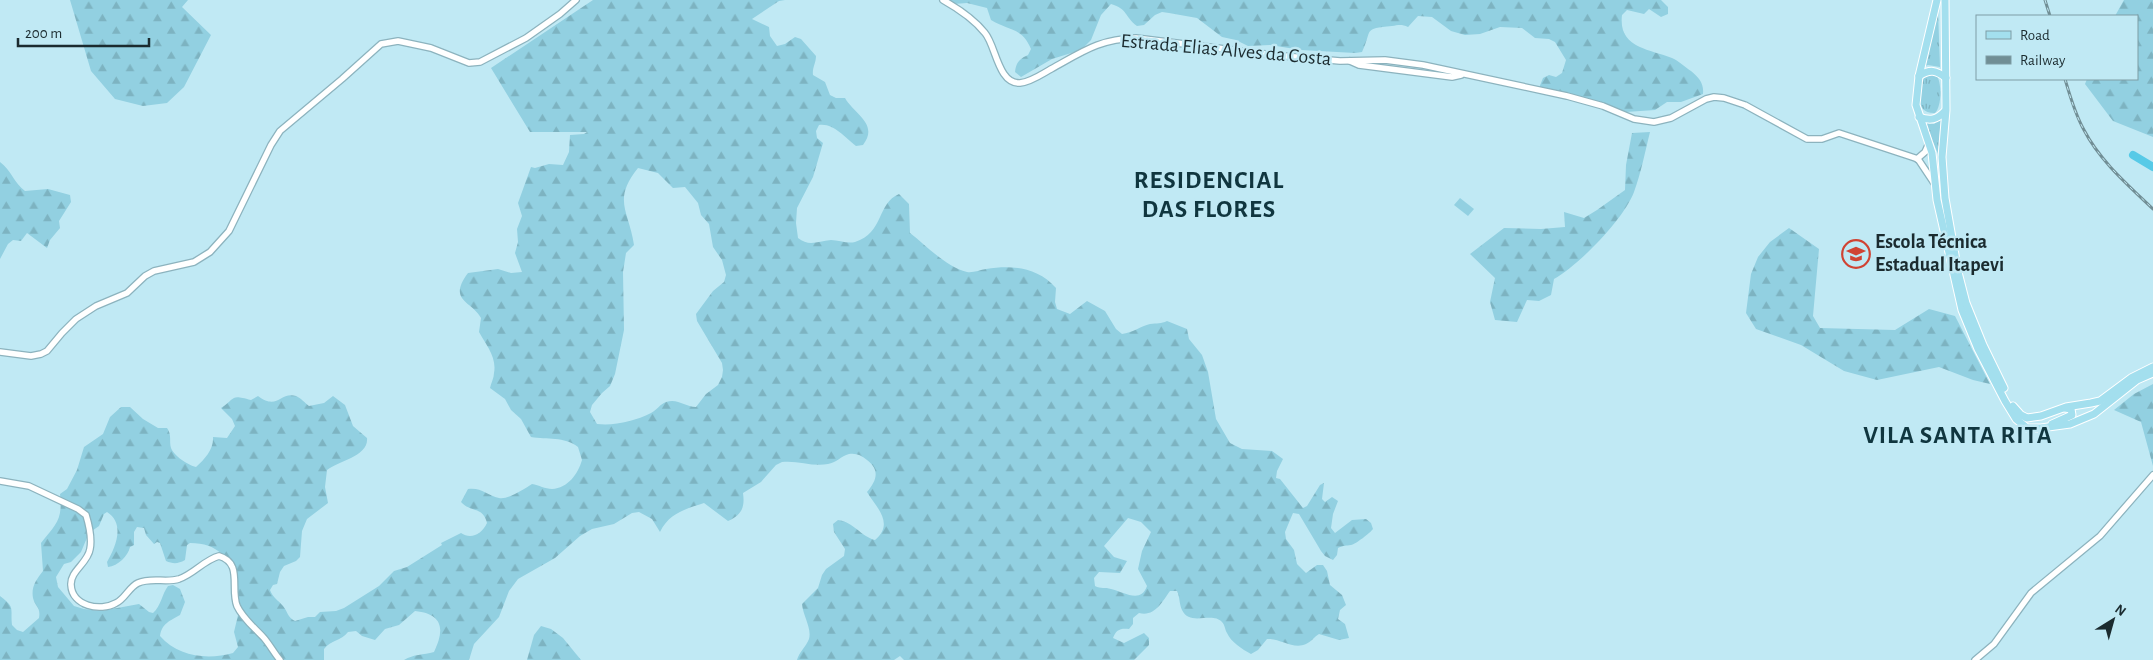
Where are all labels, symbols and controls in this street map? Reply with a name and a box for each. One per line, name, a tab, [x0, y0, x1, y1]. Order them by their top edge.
scale bar	[18, 15, 149, 47]
legend	[1976, 15, 2138, 80]
text: 200 m	[25, 26, 62, 41]
text: Road	[2020, 28, 2050, 43]
street label: Estrada Elias Alves da Costa	[1120, 31, 1332, 69]
text: Railway	[2020, 53, 2066, 68]
district label: RESIDENCIAL DAS FLORES	[1134, 168, 1284, 222]
place label: Escola Técnica Estadual Itapevi	[1875, 232, 2004, 275]
school or university icon: Escola Técnica Estadual Itapevi	[1841, 239, 1871, 269]
district label: VILA SANTA RITA	[1863, 423, 2053, 448]
north arrow	[2088, 595, 2138, 645]
text: N	[2112, 602, 2128, 619]

